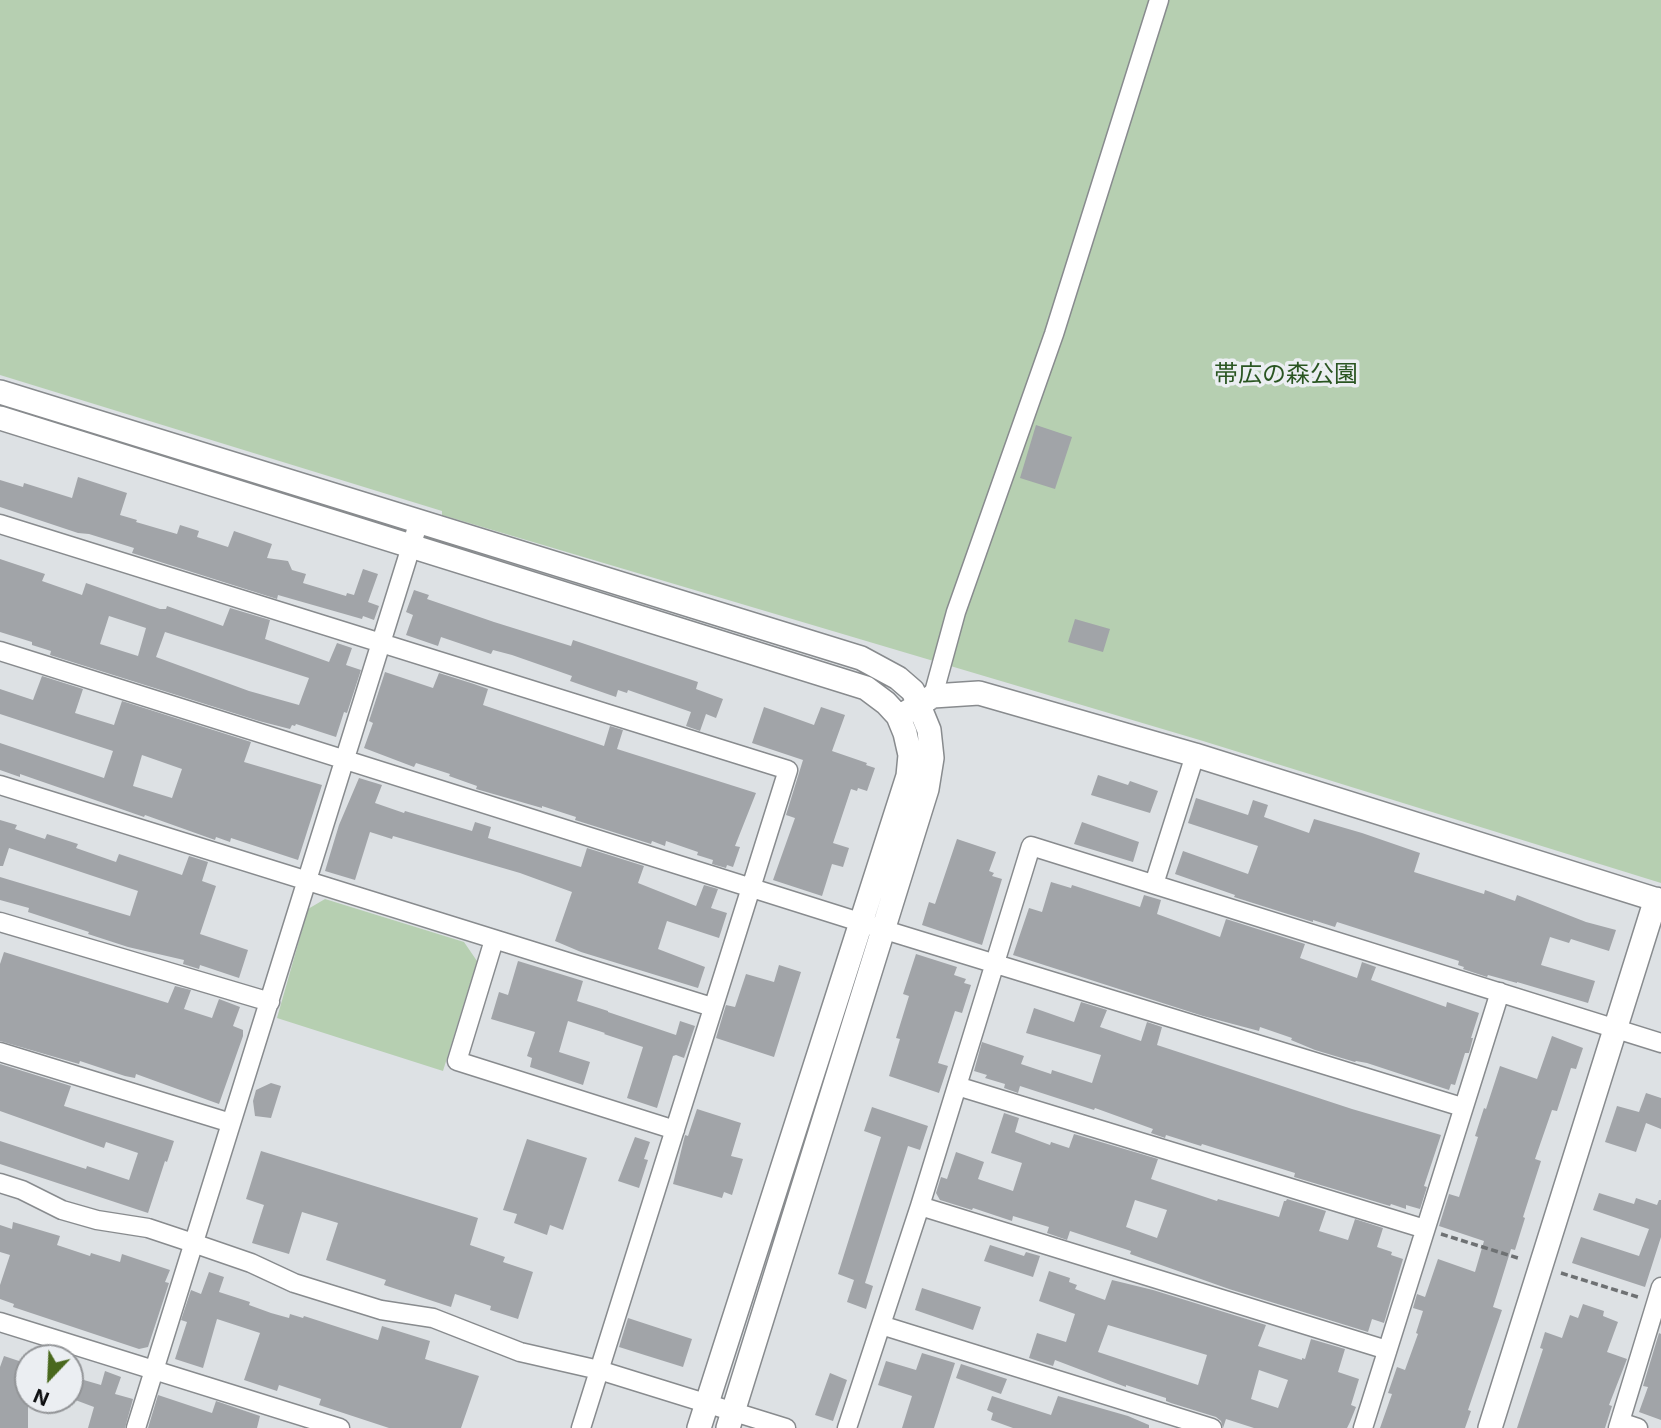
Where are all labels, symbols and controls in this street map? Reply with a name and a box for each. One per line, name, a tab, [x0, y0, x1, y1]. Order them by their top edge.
park label: 帯広の森公園	[1214, 361, 1358, 389]
north arrow	[14, 1344, 84, 1414]
text: N	[30, 1384, 53, 1410]

